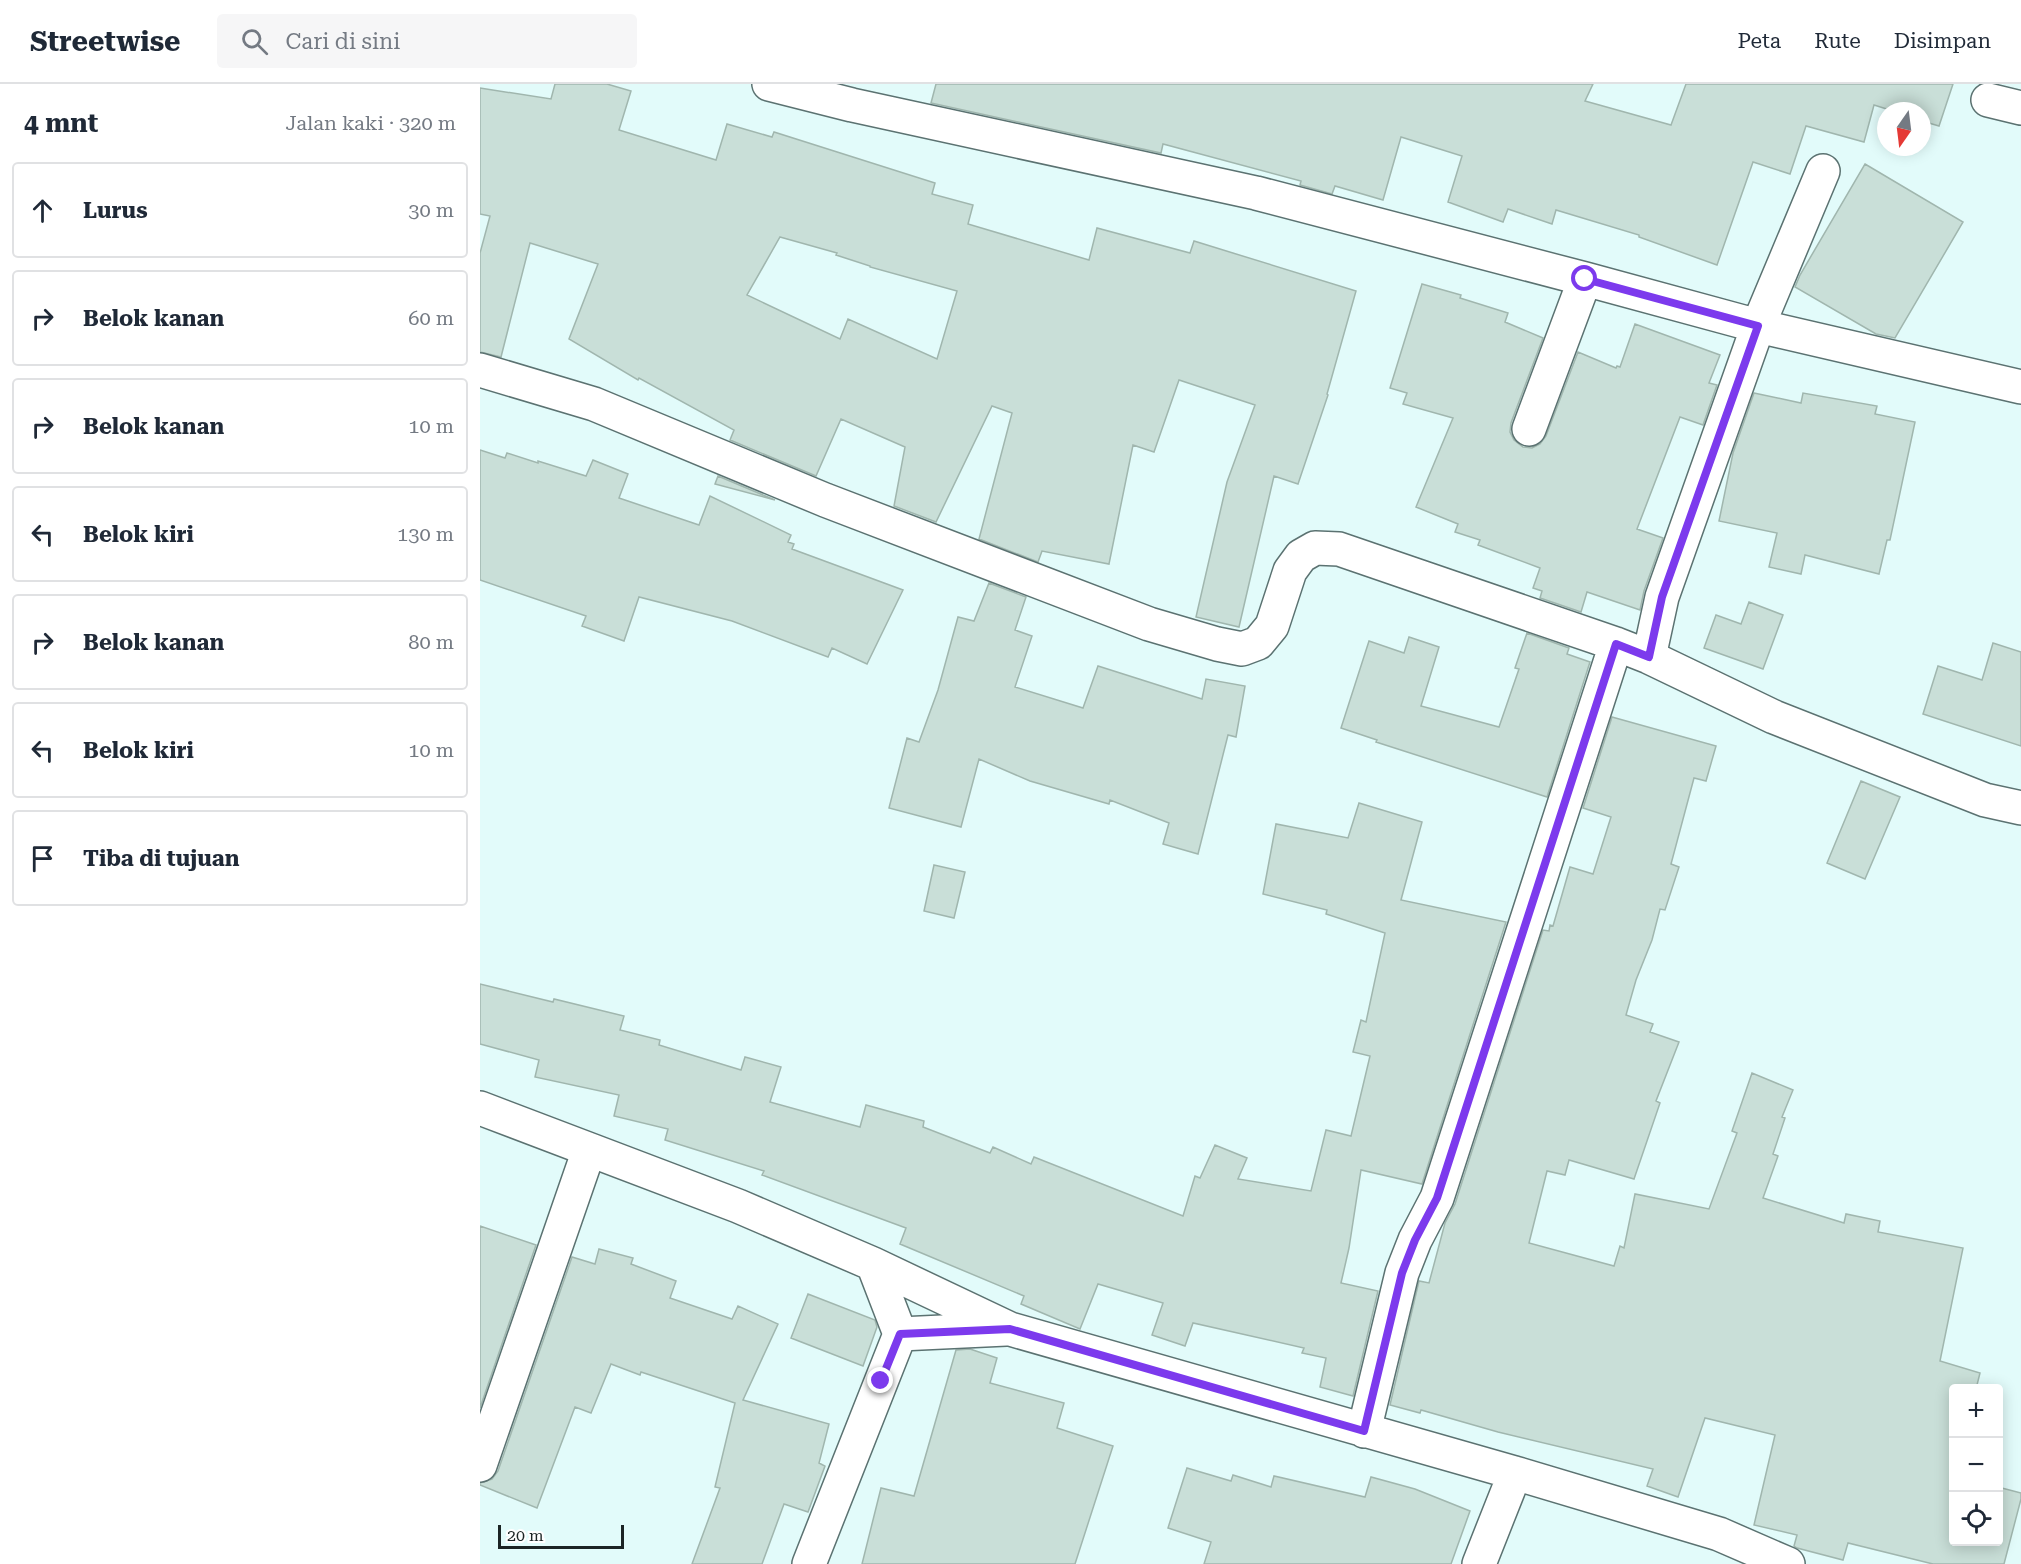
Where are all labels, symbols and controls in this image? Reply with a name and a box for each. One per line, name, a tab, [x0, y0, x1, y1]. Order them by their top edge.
search box	[217, 14, 637, 68]
text: Streetwise	[30, 25, 181, 58]
icon: search	[238, 25, 271, 58]
text: Cari di sini	[286, 29, 400, 54]
text: Peta	[1738, 29, 1781, 53]
text: Rute	[1814, 29, 1861, 53]
text: Disimpan	[1894, 29, 1991, 53]
north arrow	[1877, 102, 1931, 156]
text: 4 mnt	[24, 108, 98, 138]
text: Jalan kaki · 320 m	[285, 111, 456, 135]
icon: ahead	[26, 194, 59, 227]
text: Lurus	[83, 198, 148, 223]
text: 30 m	[408, 198, 454, 222]
route start	[1571, 265, 1597, 291]
icon: right	[26, 302, 59, 335]
text: Belok kanan	[83, 306, 224, 331]
text: 60 m	[408, 306, 454, 330]
icon: right	[26, 410, 59, 443]
text: Belok kanan	[83, 414, 224, 439]
text: 10 m	[408, 414, 454, 438]
icon: left	[26, 518, 59, 551]
text: Belok kiri	[83, 522, 194, 547]
text: 130 m	[397, 522, 454, 546]
icon: right	[26, 626, 59, 659]
text: Belok kanan	[83, 630, 224, 655]
text: 80 m	[408, 630, 454, 654]
icon: left	[26, 734, 59, 767]
text: Belok kiri	[83, 738, 194, 763]
text: 10 m	[408, 738, 454, 762]
icon: arrive	[26, 842, 59, 875]
text: Tiba di tujuan	[83, 846, 239, 871]
route end	[867, 1367, 893, 1393]
map controls	[1949, 1384, 2003, 1546]
button: +	[1949, 1384, 2003, 1438]
button: −	[1949, 1438, 2003, 1492]
button: locate	[1949, 1492, 2003, 1546]
scale bar	[498, 1522, 624, 1550]
text: 20 m	[507, 1526, 544, 1545]

